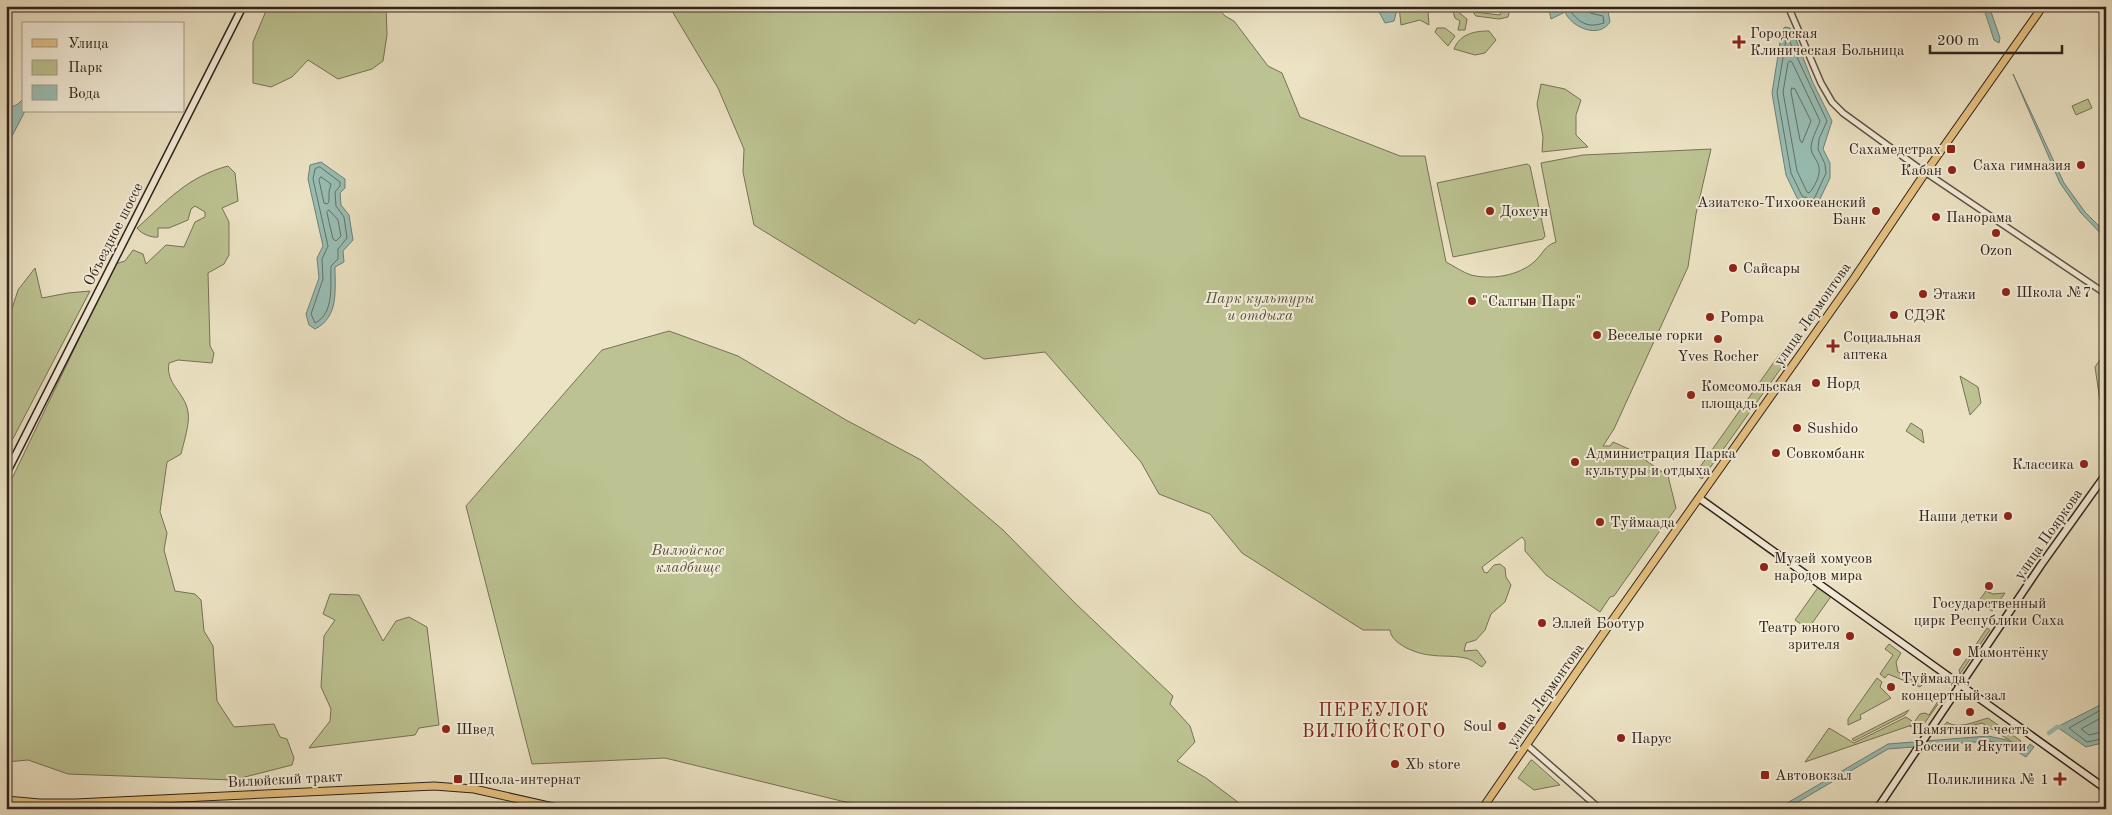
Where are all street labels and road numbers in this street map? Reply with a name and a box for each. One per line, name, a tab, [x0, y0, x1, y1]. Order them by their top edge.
street label: Объездное шоссе	[82, 181, 147, 288]
street label: улица Лермонтова	[1772, 260, 1855, 369]
street label: улица Пояркова	[2012, 486, 2086, 583]
street label: улица Лермонтова	[1505, 641, 1588, 750]
street label: Вилюйский тракт	[227, 770, 343, 791]

